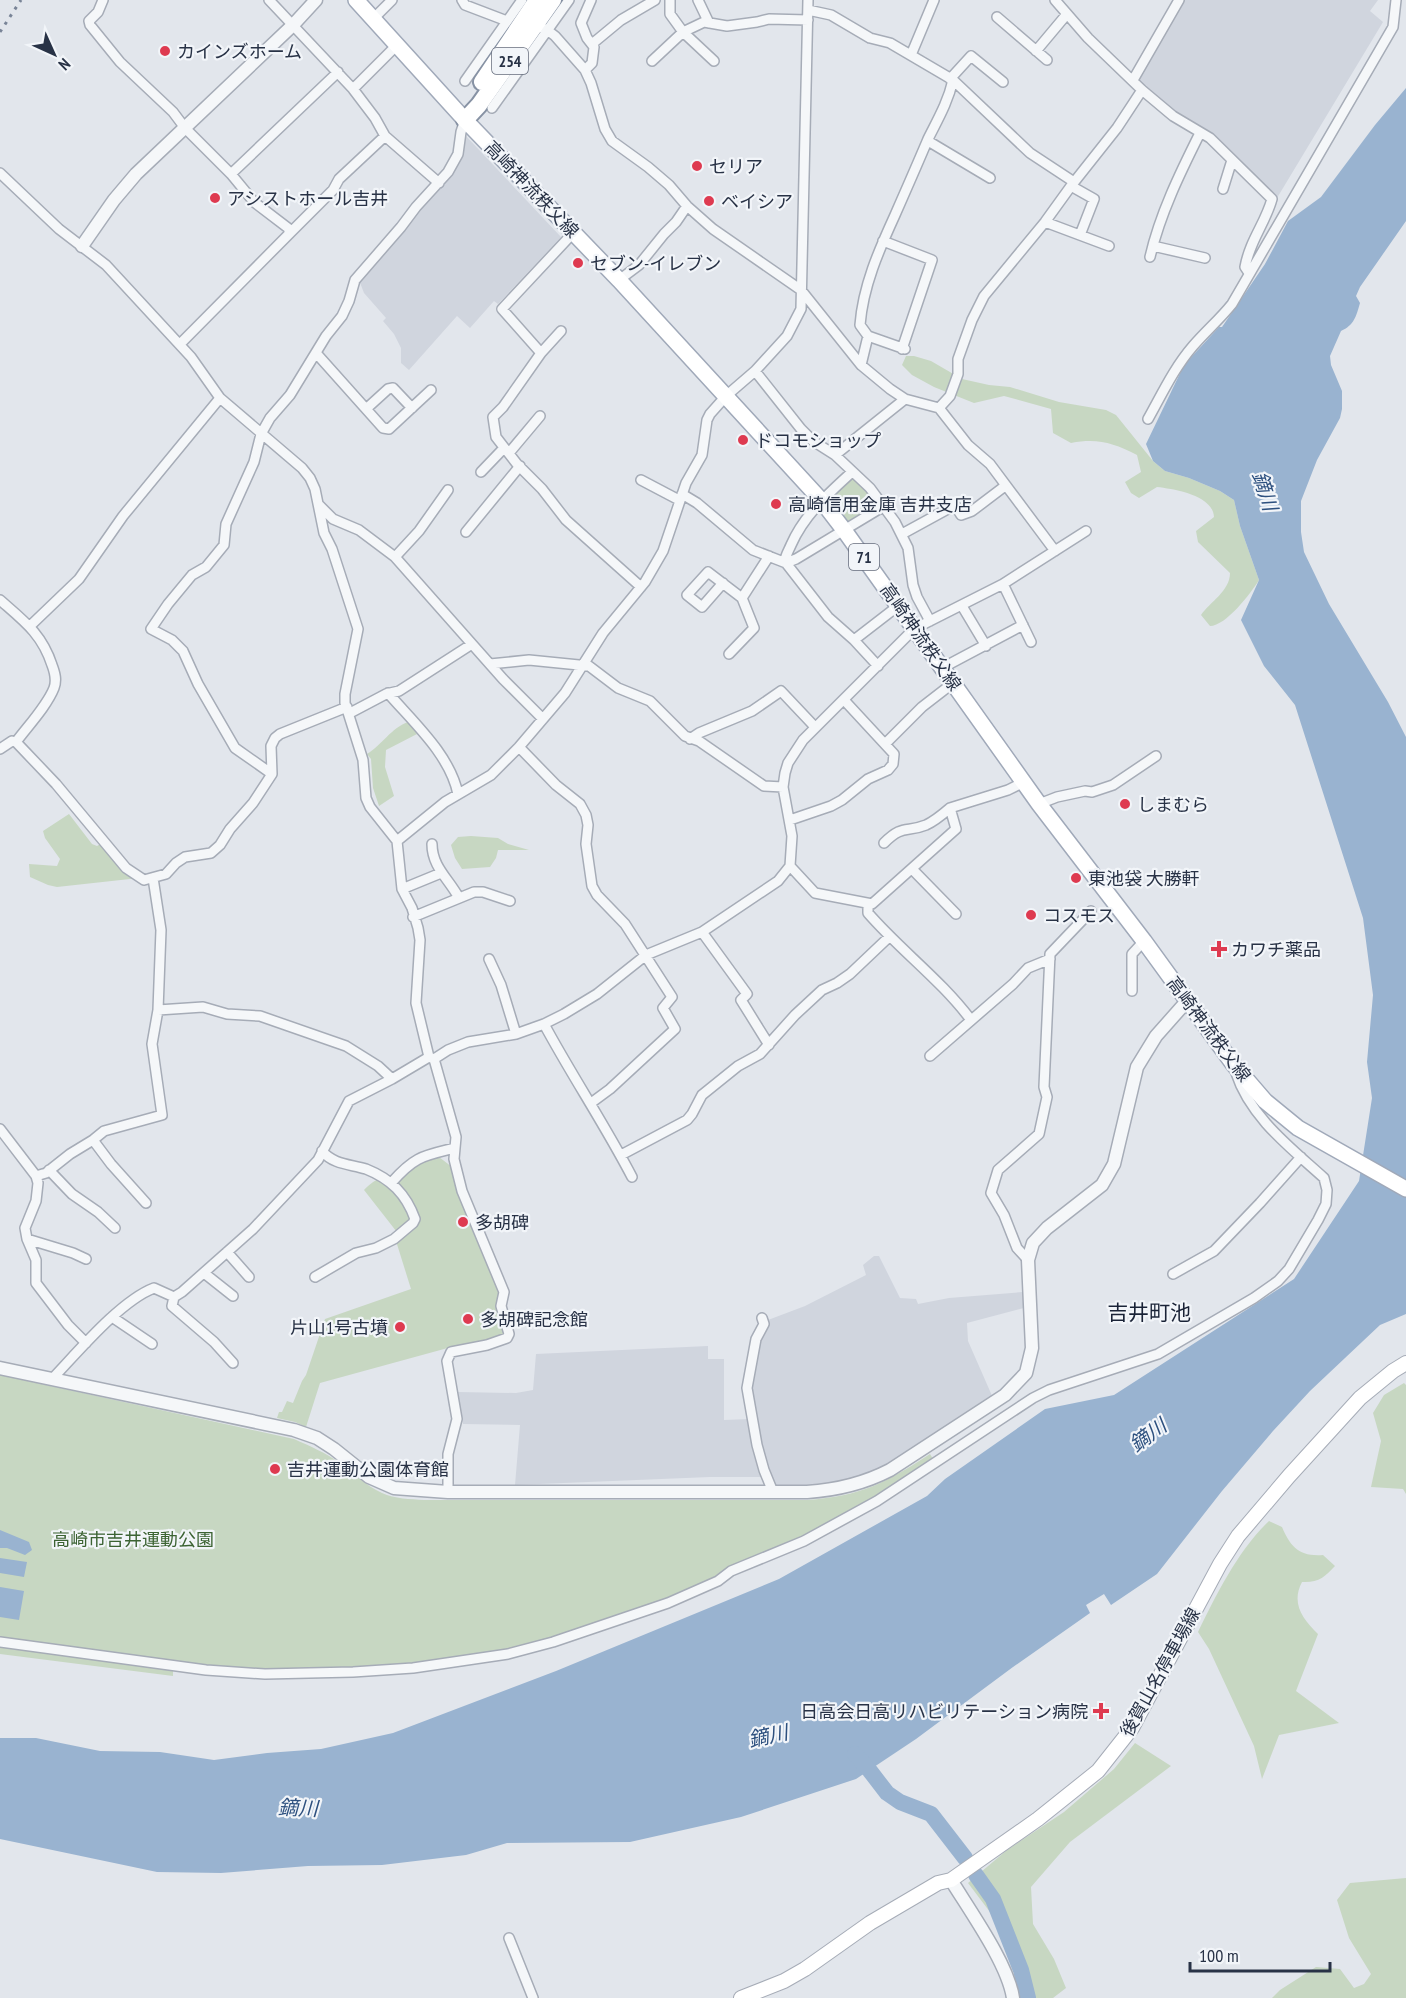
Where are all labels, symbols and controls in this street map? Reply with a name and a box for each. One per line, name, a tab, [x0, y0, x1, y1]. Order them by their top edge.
north arrow	[24, 24, 84, 84]
place label: カインズホーム	[177, 40, 302, 63]
marker: カインズホーム	[158, 44, 172, 58]
road number: 254	[492, 48, 528, 74]
text: N	[54, 54, 75, 75]
street label: 高崎神流秩父線	[480, 136, 584, 242]
place label: セリア	[709, 155, 763, 178]
marker: セリア	[690, 159, 704, 173]
place label: アシストホール吉井	[227, 187, 388, 210]
place label: ベイシア	[721, 190, 793, 213]
marker: アシストホール吉井	[208, 191, 222, 205]
marker: ベイシア	[702, 194, 716, 208]
place label: セブン-イレブン	[590, 252, 721, 275]
marker: セブン-イレブン	[571, 256, 585, 270]
place label: ドコモショップ	[755, 429, 881, 452]
marker: ドコモショップ	[736, 433, 750, 447]
water label: 鏑川	[1246, 468, 1284, 516]
place label: 高崎信用金庫 吉井支店	[788, 493, 972, 516]
marker: 高崎信用金庫 吉井支店	[769, 497, 783, 511]
road number: 71	[849, 544, 879, 570]
street label: 高崎神流秩父線	[875, 579, 967, 695]
place label: しまむら	[1137, 793, 1209, 816]
marker: しまむら	[1118, 797, 1132, 811]
place label: 東池袋 大勝軒	[1088, 867, 1200, 890]
marker: 東池袋 大勝軒	[1069, 871, 1083, 885]
place label: コスモス	[1043, 904, 1115, 927]
marker: コスモス	[1024, 908, 1038, 922]
place label: カワチ薬品	[1231, 938, 1321, 961]
marker: カワチ薬品	[1212, 942, 1226, 956]
street label: 高崎神流秩父線	[1162, 972, 1256, 1086]
place label: 多胡碑	[475, 1211, 529, 1234]
marker: 多胡碑	[456, 1215, 470, 1229]
district label: 吉井町池	[1107, 1299, 1191, 1326]
place label: 多胡碑記念館	[480, 1308, 588, 1331]
marker: 多胡碑記念館	[461, 1312, 475, 1326]
place label: 片山1号古墳	[290, 1316, 388, 1339]
marker: 片山1号古墳	[393, 1320, 407, 1334]
water label: 鏑川	[1124, 1412, 1173, 1457]
place label: 吉井運動公園体育館	[287, 1458, 449, 1481]
marker: 吉井運動公園体育館	[268, 1462, 282, 1476]
park label: 高崎市吉井運動公園	[52, 1528, 214, 1551]
street label: 後賀山名停車場線	[1115, 1603, 1205, 1741]
place label: 日高会日高リハビリテーション病院	[800, 1700, 1088, 1723]
marker: 日高会日高リハビリテーション病院	[1092, 1702, 1110, 1720]
water label: 鏑川	[746, 1719, 792, 1753]
water label: 鏑川	[278, 1794, 320, 1822]
scale bar	[1190, 1935, 1330, 1973]
text: 100 m	[1199, 1944, 1239, 1967]

